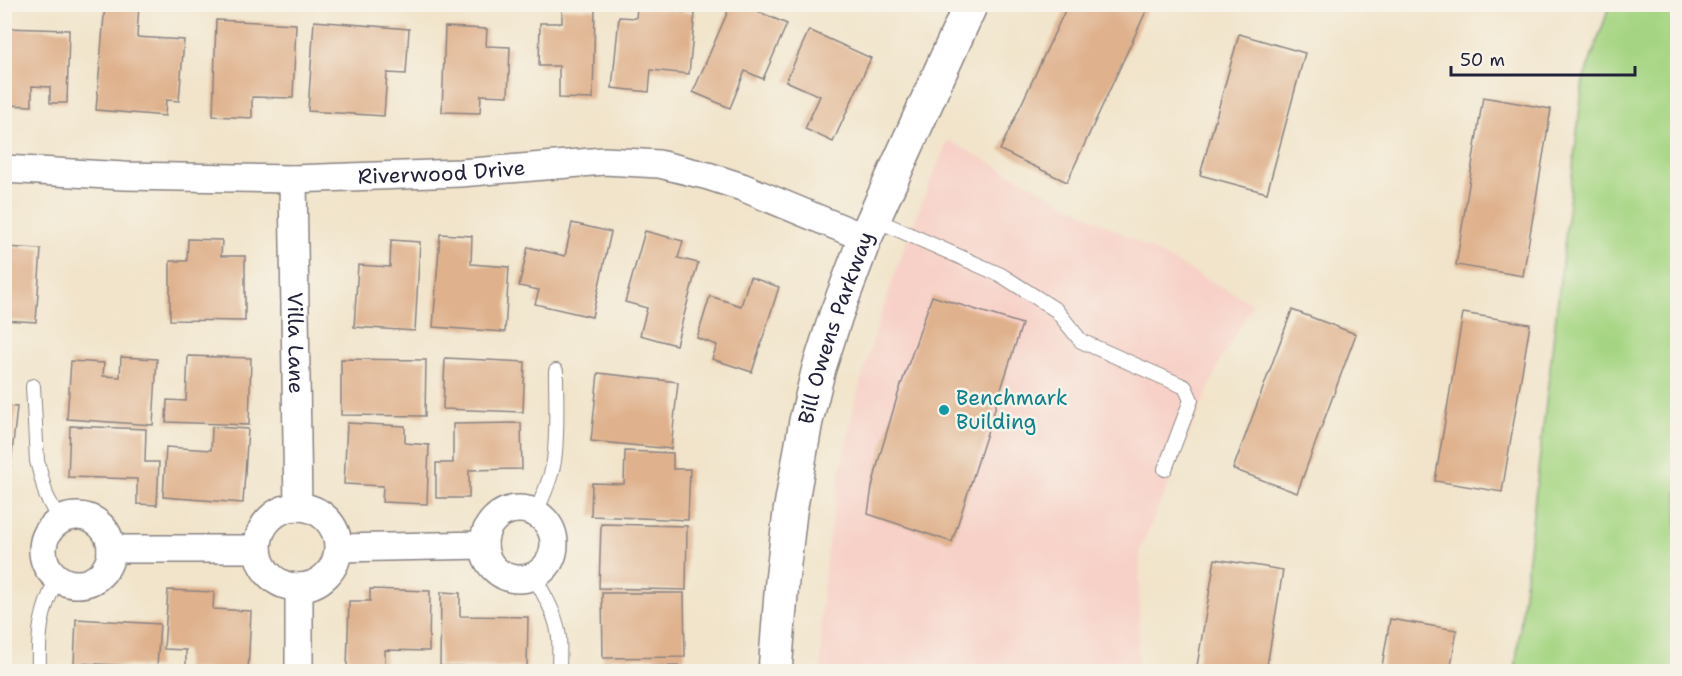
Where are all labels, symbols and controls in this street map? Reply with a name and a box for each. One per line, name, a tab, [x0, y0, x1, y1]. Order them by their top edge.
scale bar	[1451, 39, 1636, 77]
text: 50 m	[1460, 48, 1505, 72]
street label: Riverwood Drive	[357, 154, 527, 191]
street label: Bill Owens Parkway	[792, 228, 880, 427]
street label: Villa Lane	[281, 292, 310, 394]
place label: Benchmark Building	[956, 384, 1068, 436]
marker: Benchmark Building	[937, 403, 951, 417]

